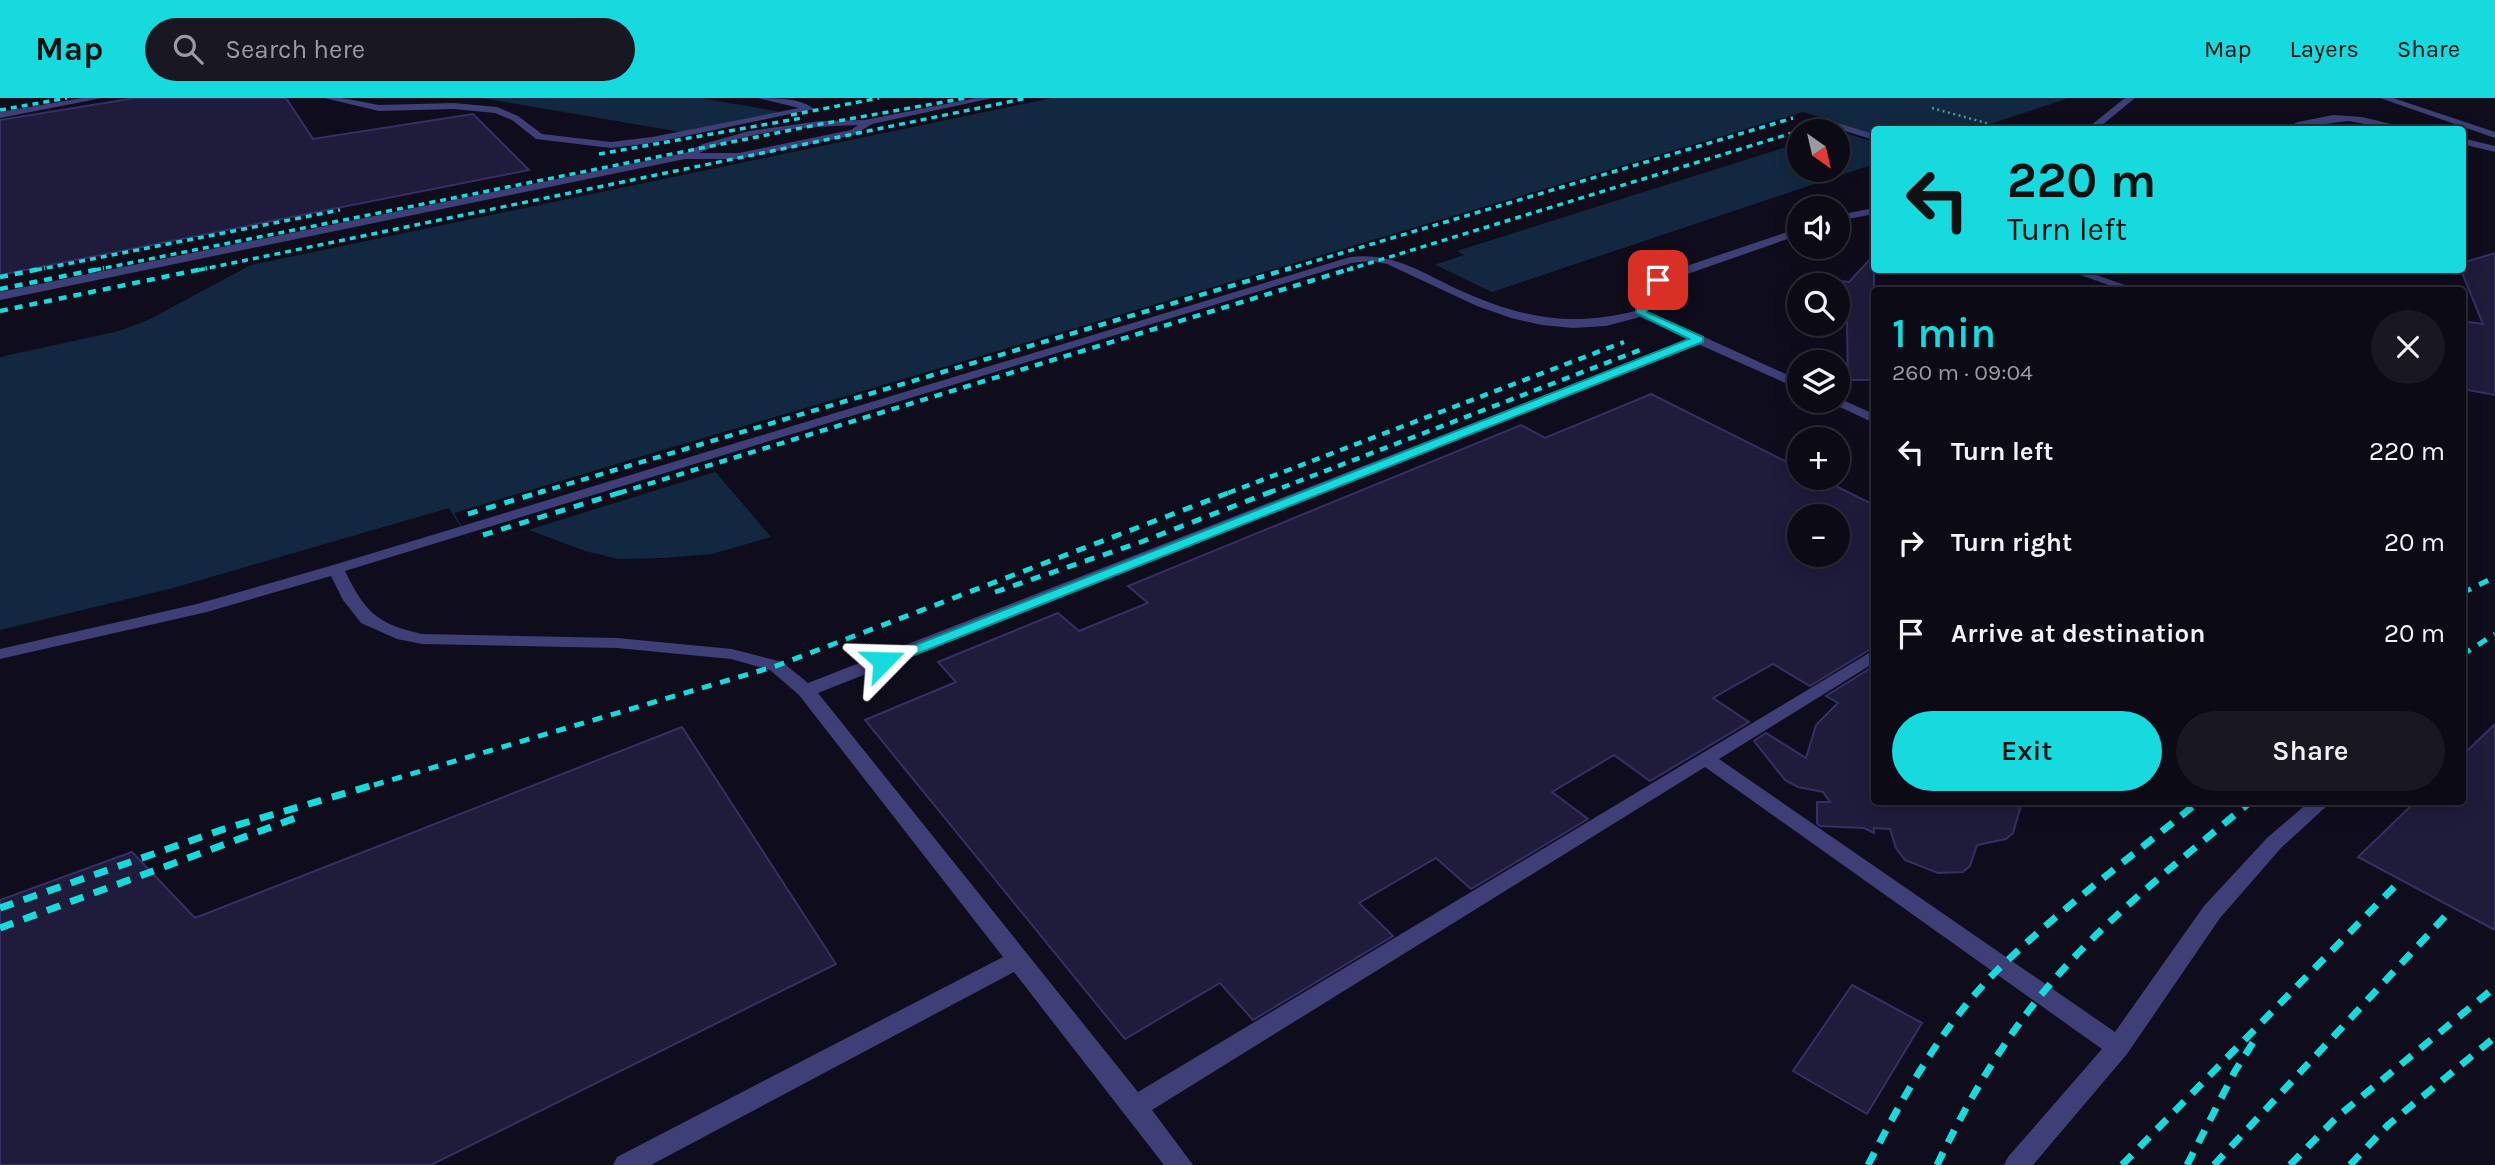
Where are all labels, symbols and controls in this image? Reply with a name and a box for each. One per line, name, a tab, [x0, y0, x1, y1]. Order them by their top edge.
search box	[145, 18, 635, 81]
text: Map	[35, 30, 103, 68]
icon: search	[169, 30, 207, 68]
text: Search here	[225, 34, 365, 65]
text: Map	[2204, 35, 2252, 63]
text: Layers	[2290, 35, 2359, 63]
text: Share	[2397, 35, 2460, 63]
north arrow	[1787, 119, 1850, 182]
map controls	[1787, 119, 1850, 567]
text: 220 m	[2007, 152, 2156, 209]
icon: left	[1892, 154, 1983, 245]
button: sound	[1787, 196, 1850, 259]
text: Turn left	[2007, 211, 2127, 248]
pin	[1628, 250, 1688, 310]
icon: arrive	[1639, 261, 1677, 299]
button: search	[1787, 273, 1850, 336]
text: 1 min	[1892, 308, 1996, 358]
button: close	[2371, 310, 2445, 384]
button: layers	[1787, 350, 1850, 413]
text: 260 m · 09:04	[1892, 359, 2033, 386]
button: +	[1787, 427, 1850, 490]
icon: left	[1892, 433, 1930, 471]
text: Turn left	[1951, 436, 2053, 467]
text: 220 m	[2369, 436, 2445, 467]
button: −	[1787, 504, 1850, 567]
icon: right	[1892, 524, 1930, 562]
text: Turn right	[1951, 527, 2072, 558]
text: 20 m	[2384, 527, 2445, 558]
icon: arrive	[1892, 615, 1930, 653]
text: Arrive at destination	[1951, 618, 2205, 649]
text: 20 m	[2384, 618, 2445, 649]
position arrow	[846, 624, 920, 698]
button: Exit	[1892, 711, 2162, 791]
button: Share	[2176, 711, 2445, 791]

